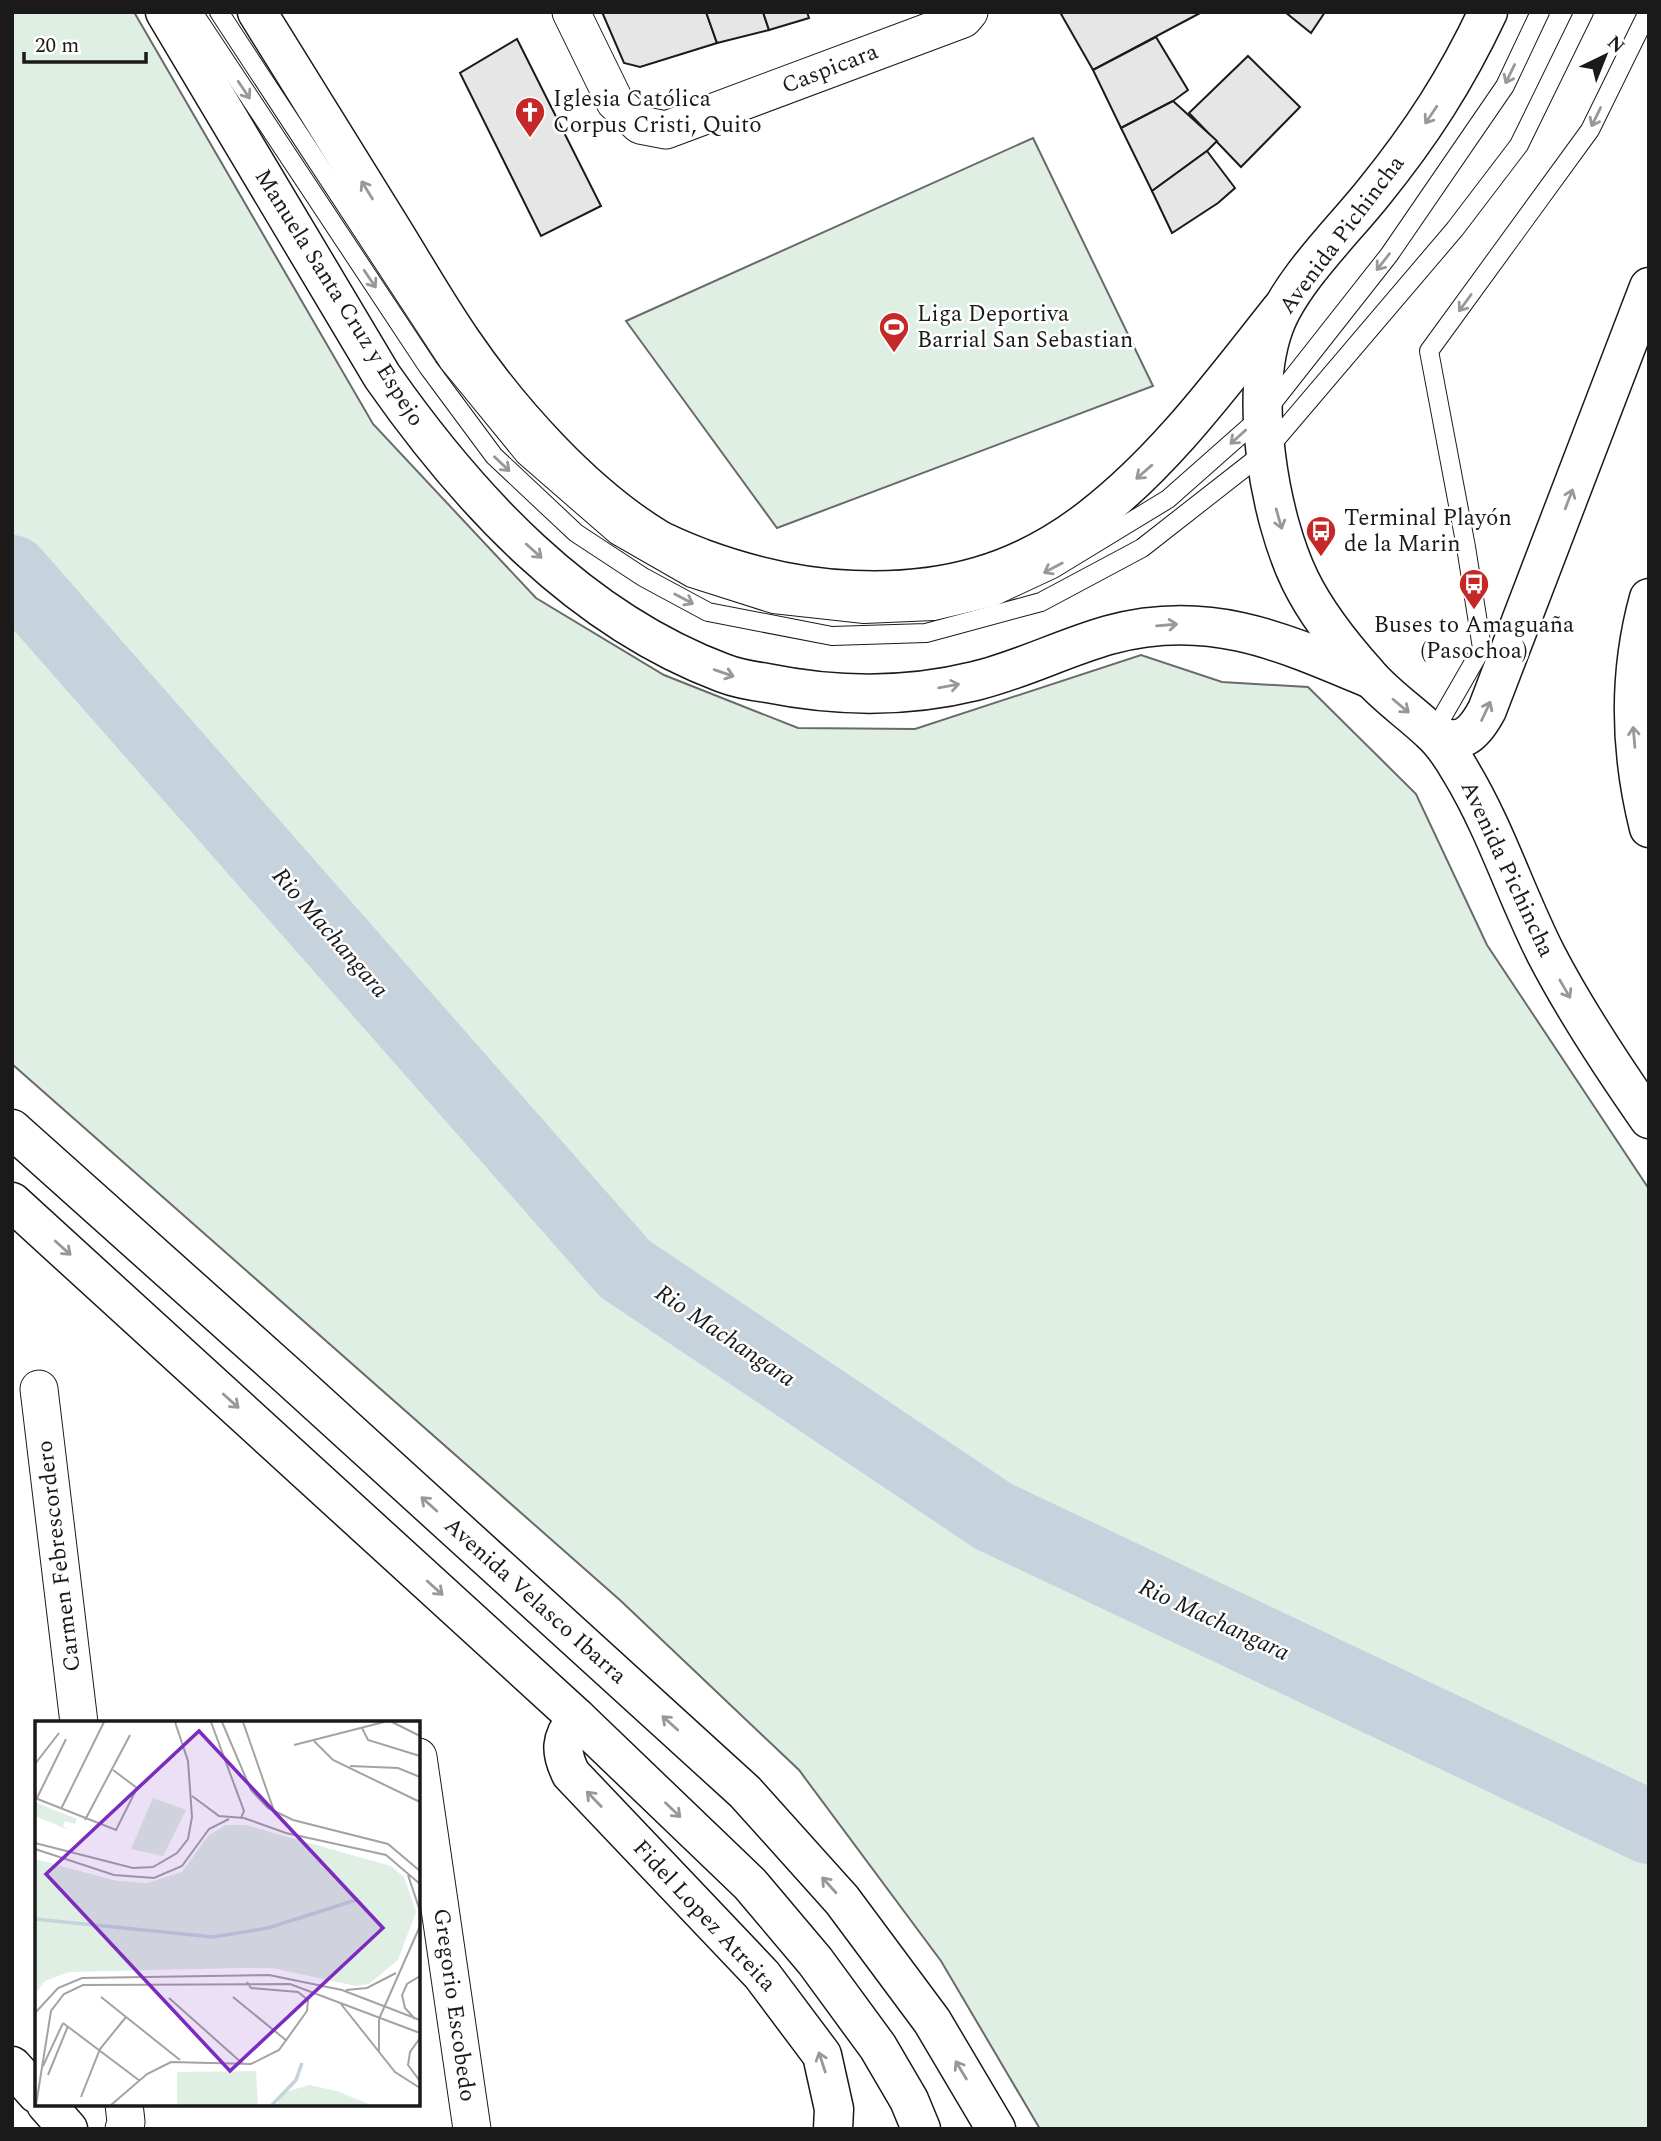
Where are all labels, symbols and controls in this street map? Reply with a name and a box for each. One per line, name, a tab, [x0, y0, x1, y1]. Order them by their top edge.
scale bar	[24, 21, 147, 65]
north arrow	[1570, 21, 1640, 91]
text: N	[1600, 29, 1631, 61]
text: 20 m	[35, 30, 79, 62]
street label: Caspicara	[777, 35, 883, 103]
one-way arrow	[1503, 63, 1517, 84]
one-way arrow	[237, 79, 251, 99]
place label: Iglesia Católica Corpus Cristi, Quito	[553, 82, 762, 143]
church icon: Iglesia Católica Corpus Cristi, Quito	[513, 95, 547, 139]
one-way arrow	[1424, 105, 1439, 124]
one-way arrow	[1589, 106, 1603, 127]
street label: Avenida Pichincha	[1271, 148, 1413, 322]
street label: Manuela Santa Cruz y Espejo	[245, 162, 433, 434]
one-way arrow	[360, 180, 374, 200]
one-way arrow	[1375, 252, 1390, 271]
one-way arrow	[362, 269, 377, 288]
one-way arrow	[1457, 293, 1472, 311]
place label: Liga Deportiva Barrial San Sebastian	[917, 297, 1133, 358]
sports icon: Liga Deportiva Barrial San Sebastian	[877, 310, 911, 354]
one-way arrow	[1229, 429, 1247, 445]
one-way arrow	[494, 455, 511, 472]
one-way arrow	[1135, 464, 1153, 480]
one-way arrow	[1564, 488, 1576, 510]
place label: Terminal Playón de la Marin	[1344, 501, 1512, 562]
one-way arrow	[1273, 507, 1286, 529]
bus stop icon: Terminal Playón de la Marin	[1304, 514, 1338, 558]
one-way arrow	[525, 543, 542, 560]
one-way arrow	[1044, 561, 1064, 575]
bus stop icon: Buses to Amaguaña (Pasochoa)	[1457, 567, 1491, 611]
one-way arrow	[673, 593, 694, 606]
place label: Buses to Amaguaña (Pasochoa)	[1374, 608, 1574, 669]
one-way arrow	[1155, 618, 1178, 631]
one-way arrow	[712, 668, 734, 680]
one-way arrow	[937, 679, 960, 692]
one-way arrow	[1392, 698, 1410, 714]
one-way arrow	[1480, 701, 1494, 722]
one-way arrow	[1627, 726, 1640, 748]
street label: Avenida Pichincha	[1451, 775, 1563, 963]
water label: Rio Machangara	[263, 860, 397, 1006]
one-way arrow	[1559, 979, 1573, 999]
one-way arrow	[54, 1240, 72, 1256]
water label: Rio Machangara	[647, 1276, 803, 1396]
one-way arrow	[222, 1393, 239, 1410]
street label: Carmen Febrescordero	[27, 1438, 91, 1674]
one-way arrow	[421, 1496, 438, 1513]
street label: Avenida Velasco Ibarra	[436, 1509, 634, 1693]
water label: Rio Machangara	[1133, 1569, 1295, 1671]
one-way arrow	[426, 1580, 444, 1596]
one-way arrow	[661, 1716, 679, 1732]
inset map	[35, 1721, 420, 2106]
one-way arrow	[586, 1791, 603, 1808]
one-way arrow	[664, 1802, 681, 1819]
street label: Fidel Lopez Atreita	[624, 1832, 784, 2000]
one-way arrow	[821, 1877, 837, 1895]
street label: Gregorio Escobedo	[423, 1906, 485, 2104]
one-way arrow	[815, 2052, 828, 2074]
one-way arrow	[954, 2061, 968, 2081]

